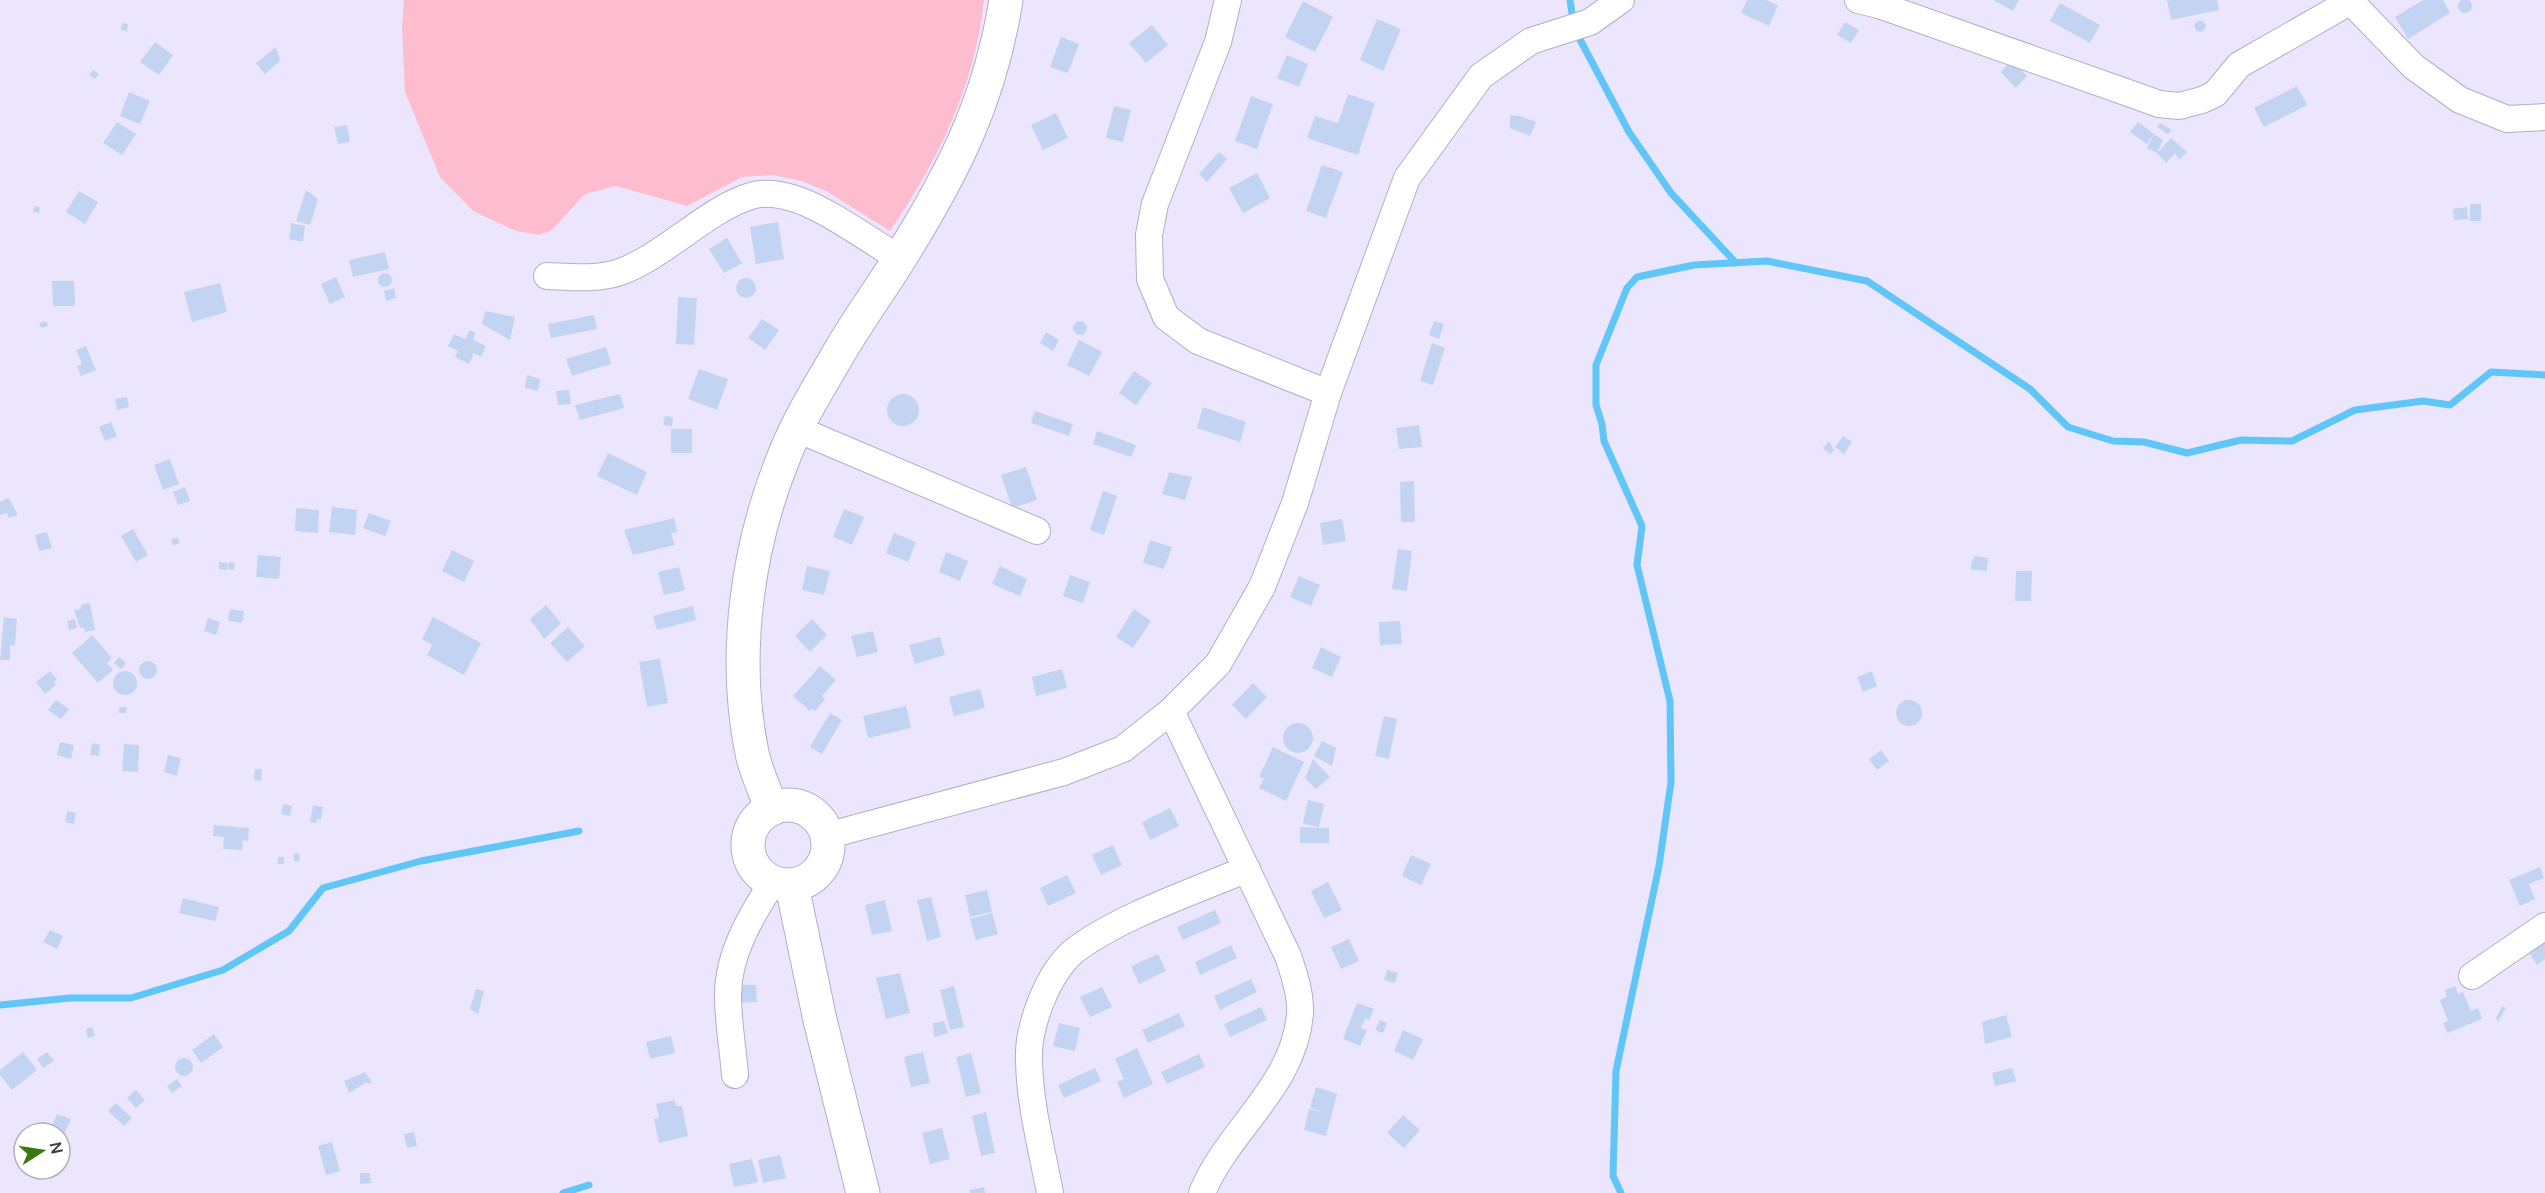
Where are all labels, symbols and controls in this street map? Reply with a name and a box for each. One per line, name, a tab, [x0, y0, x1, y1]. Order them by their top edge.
north arrow	[12, 1121, 72, 1181]
text: N	[45, 1140, 69, 1156]

